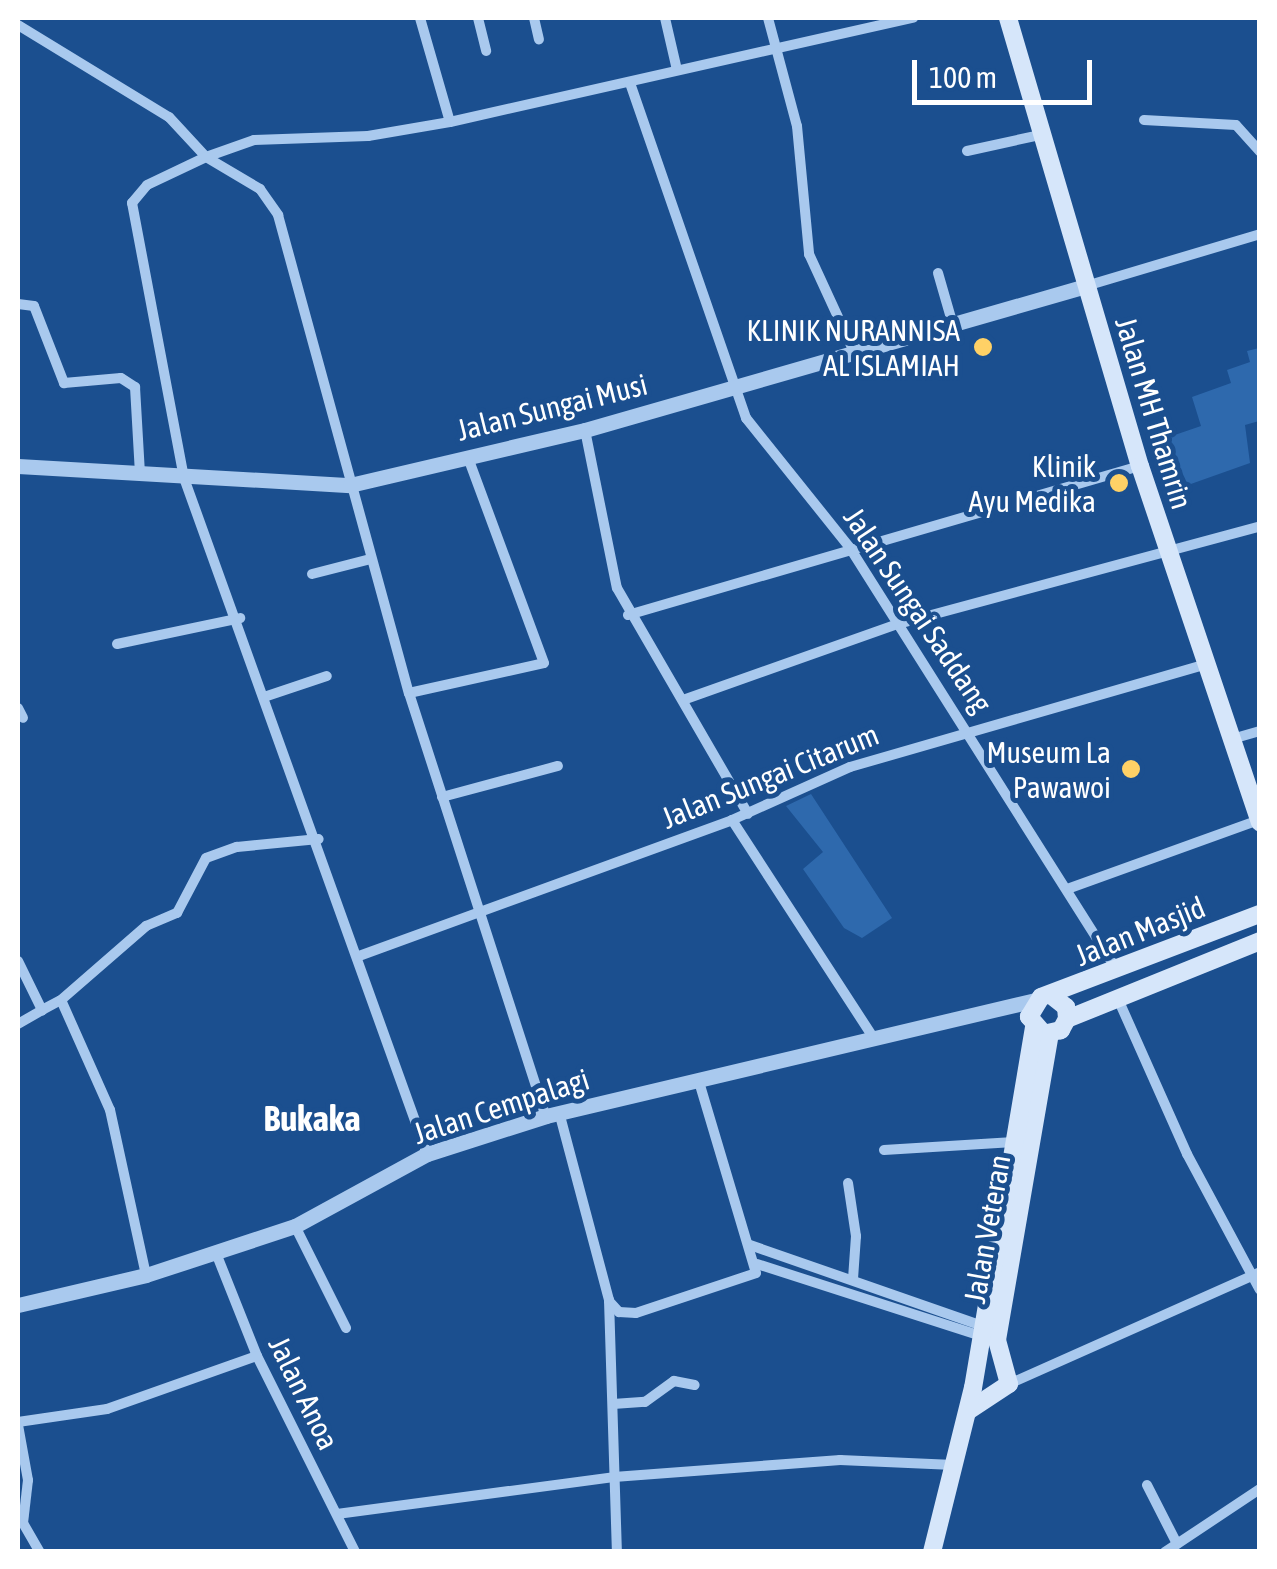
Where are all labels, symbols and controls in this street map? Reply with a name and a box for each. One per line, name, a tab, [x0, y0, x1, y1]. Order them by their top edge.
scale bar	[917, 40, 1097, 102]
text: 100 m	[929, 60, 997, 94]
place label: KLINIK NURANNISA AL ISLAMIAH	[746, 312, 960, 382]
street label: Jalan MH Thamrin	[1108, 313, 1200, 513]
marker: KLINIK NURANNISA AL ISLAMIAH	[970, 334, 996, 360]
street label: Jalan Sungai Musi	[453, 366, 651, 448]
place label: Klinik Ayu Medika	[969, 448, 1096, 518]
marker: Klinik Ayu Medika	[1106, 470, 1132, 496]
street label: Jalan Sungai Saddang	[836, 501, 1000, 719]
street label: Jalan Sungai Citarum	[656, 716, 884, 836]
place label: Museum La Pawawoi	[986, 734, 1111, 804]
marker: Museum La Pawawoi	[1120, 758, 1142, 780]
street label: Jalan Masjid	[1070, 889, 1210, 973]
street label: Jalan Cempalagi	[409, 1061, 593, 1151]
district label: Bukaka	[264, 1097, 360, 1139]
street label: Jalan Veteran	[956, 1152, 1018, 1306]
street label: Jalan Anoa	[261, 1331, 347, 1455]

